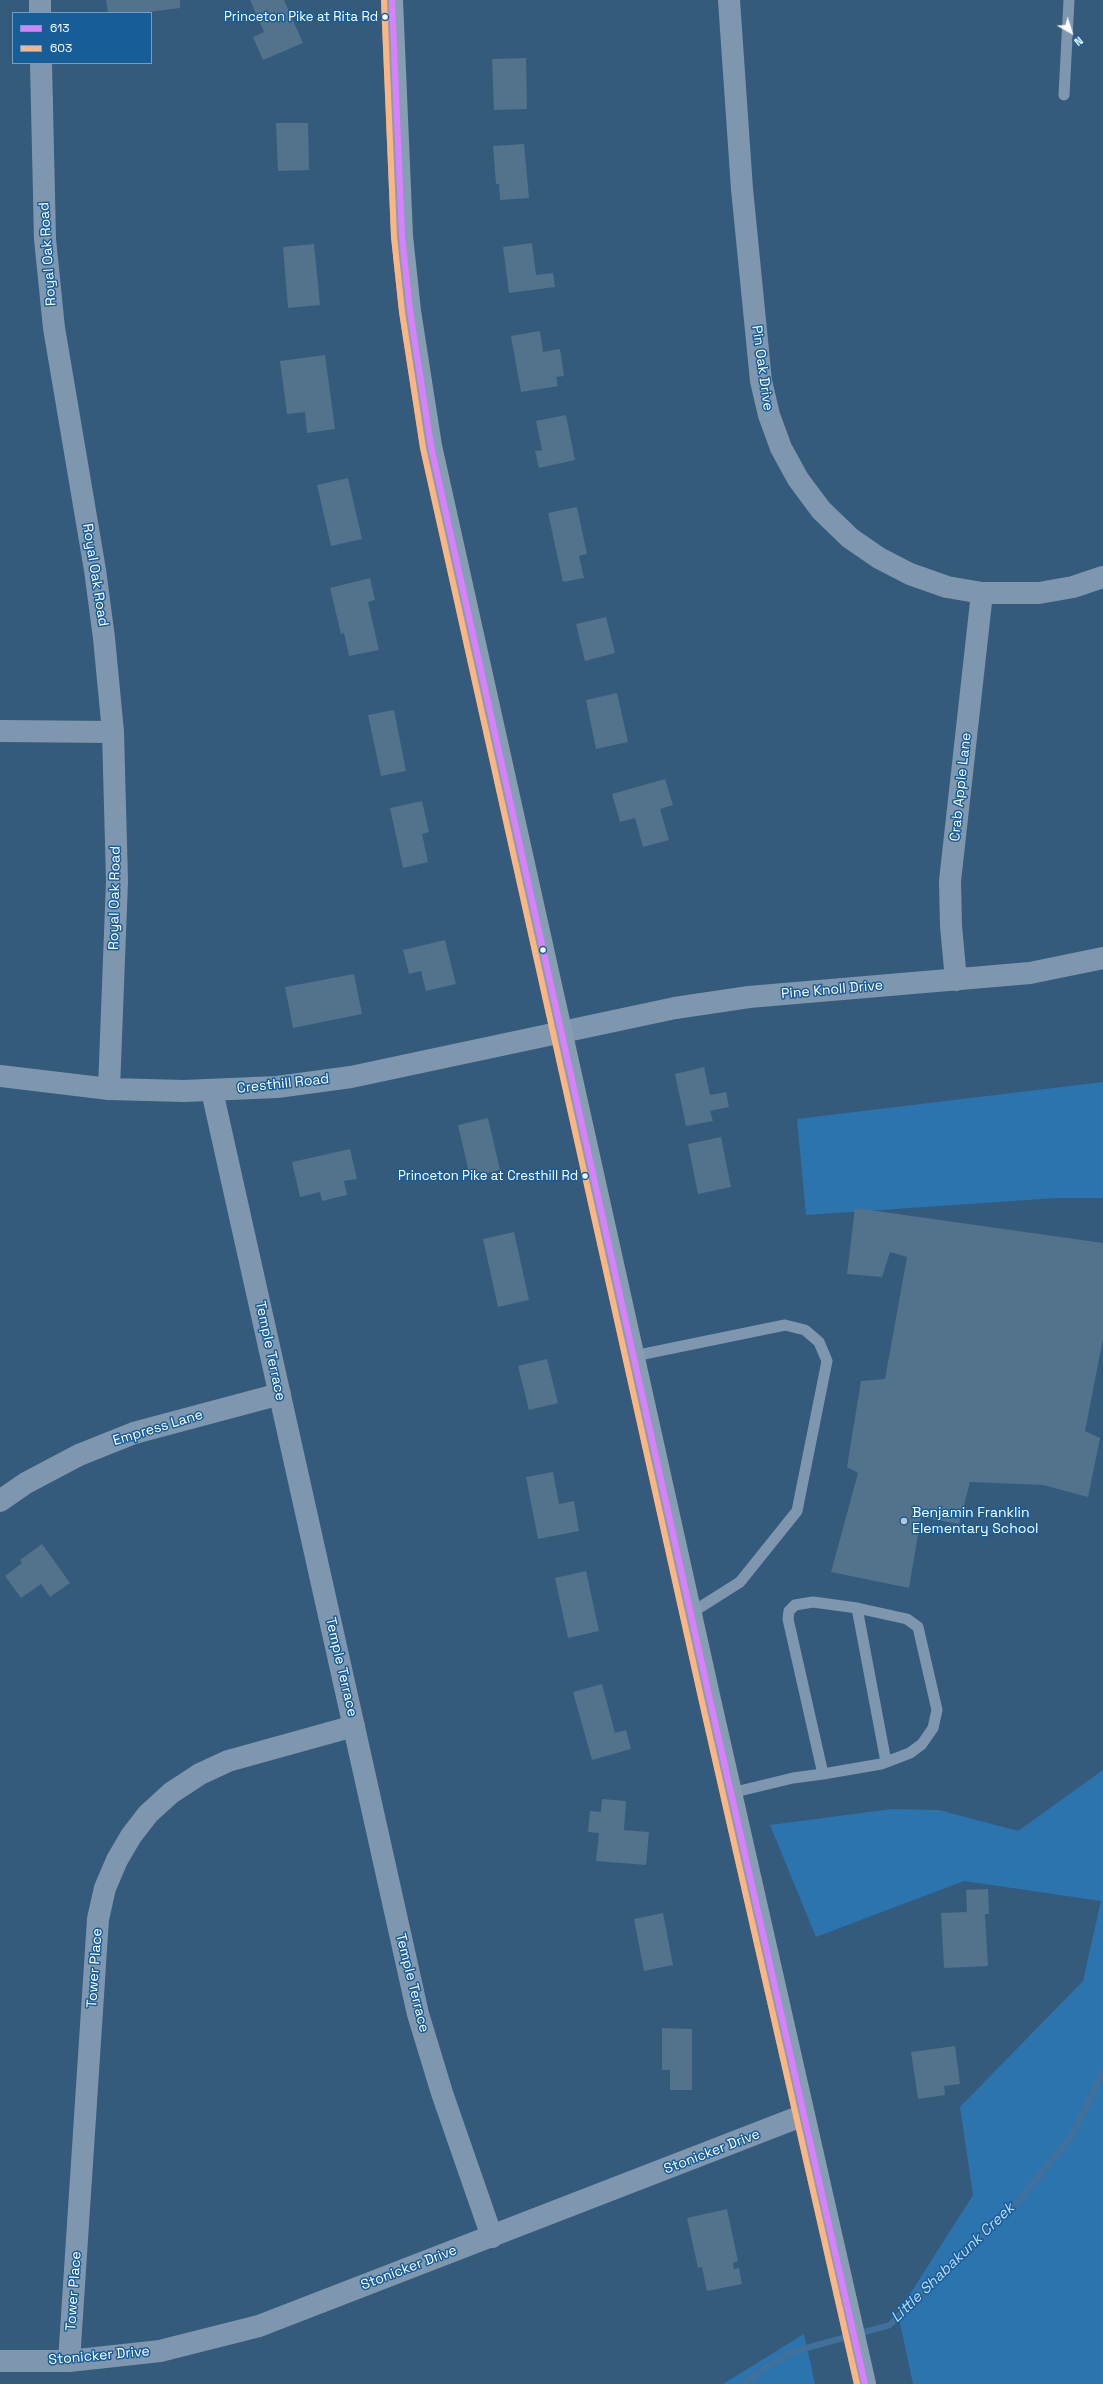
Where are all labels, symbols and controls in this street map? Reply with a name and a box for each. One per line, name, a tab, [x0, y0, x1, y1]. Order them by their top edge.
place label: Princeton Pike at Rita Rd	[224, 9, 378, 25]
legend	[12, 12, 152, 64]
marker: Princeton Pike at Rita Rd	[380, 12, 390, 22]
north arrow	[1051, 12, 1091, 52]
text: 613	[50, 20, 70, 36]
text: N	[1071, 34, 1086, 49]
text: 603	[50, 40, 72, 56]
street label: Royal Oak Road	[36, 202, 60, 306]
street label: Pin Oak Drive	[748, 324, 776, 412]
street label: Royal Oak Road	[79, 522, 111, 628]
street label: Crab Apple Lane	[947, 732, 975, 842]
street label: Royal Oak Road	[106, 846, 124, 950]
unlabelled marker	[538, 945, 548, 955]
street label: Pine Knoll Drive	[780, 977, 884, 1003]
street label: Cresthill Road	[236, 1071, 330, 1097]
place label: Princeton Pike at Cresthill Rd	[398, 1168, 578, 1184]
marker: Princeton Pike at Cresthill Rd	[580, 1171, 590, 1181]
street label: Temple Terrace	[251, 1300, 289, 1402]
street label: Empress Lane	[111, 1406, 205, 1450]
place label: Benjamin Franklin Elementary School	[912, 1505, 1038, 1538]
marker: Benjamin Franklin Elementary School	[899, 1516, 909, 1526]
street label: Temple Terrace	[321, 1616, 361, 1718]
street label: Tower Place	[84, 1928, 106, 2008]
street label: Temple Terrace	[392, 1932, 432, 2034]
street label: Stonicker Drive	[662, 2126, 762, 2178]
water label: Little Shabakunk Creek	[888, 2199, 1018, 2327]
street label: Stonicker Drive	[359, 2242, 459, 2294]
street label: Tower Place	[63, 2251, 85, 2331]
street label: Stonicker Drive	[48, 2343, 150, 2369]

